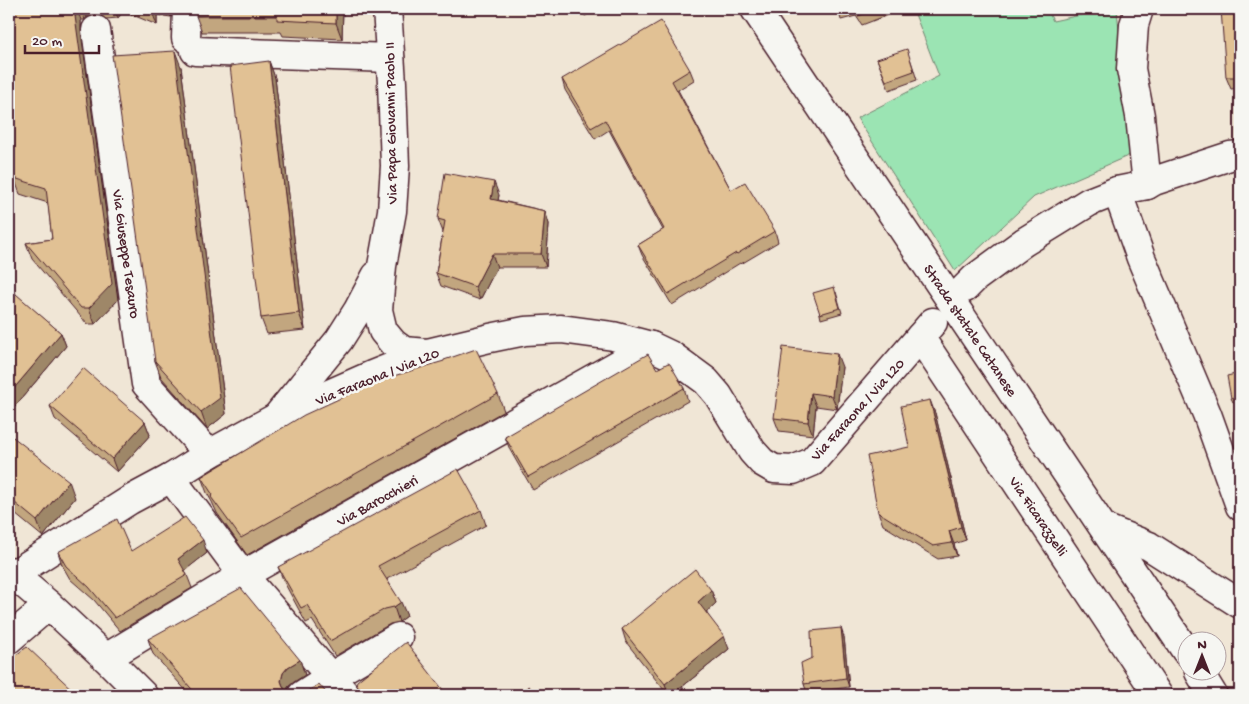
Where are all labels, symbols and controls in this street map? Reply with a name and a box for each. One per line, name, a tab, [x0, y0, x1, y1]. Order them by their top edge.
scale bar	[25, 22, 99, 54]
text: 20 m	[32, 33, 62, 51]
street label: Via Papa Giovanni Paolo II	[382, 42, 402, 205]
street label: Via Giuseppe Tesauro	[107, 188, 143, 320]
street label: Strada statale Catanese	[918, 262, 1020, 401]
street label: Via Faraona / Via L20	[312, 345, 443, 411]
street label: Via Faraona / Via L20	[807, 355, 910, 466]
street label: Via Barocchieri	[333, 472, 422, 532]
street label: Via Ficarazzelli	[1004, 473, 1071, 560]
north arrow	[1176, 632, 1226, 682]
text: N	[1197, 637, 1207, 654]

